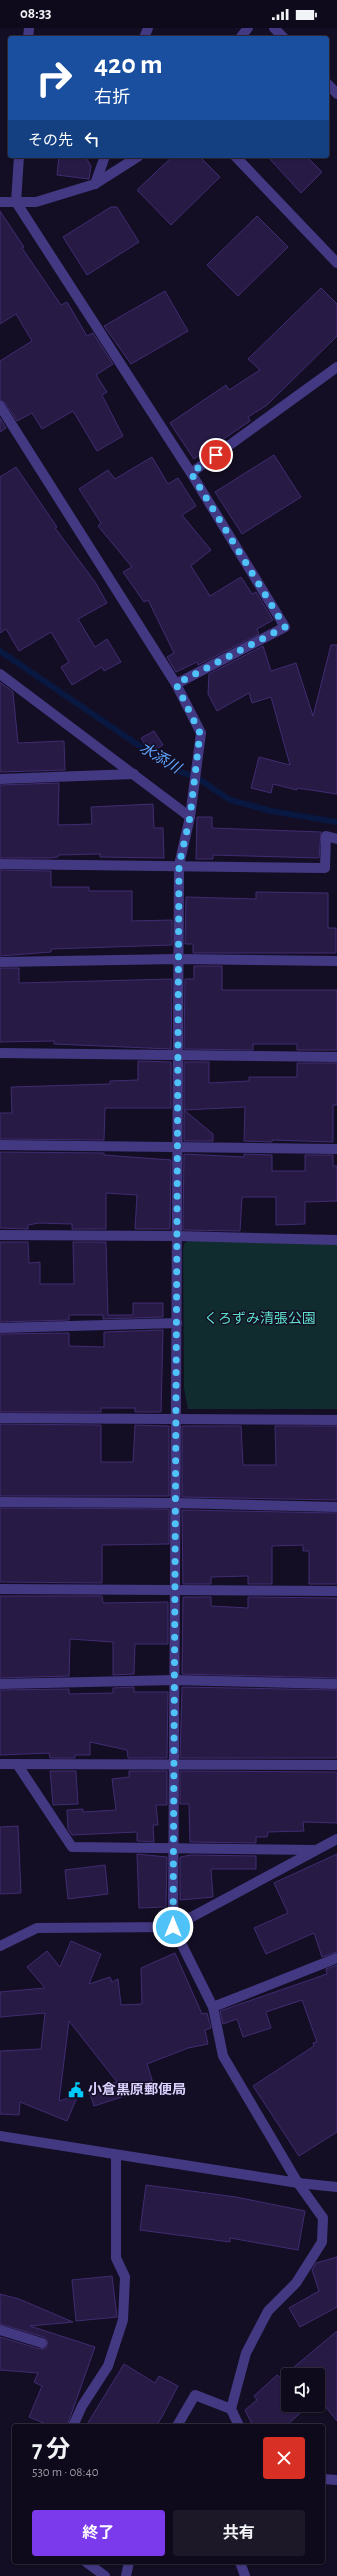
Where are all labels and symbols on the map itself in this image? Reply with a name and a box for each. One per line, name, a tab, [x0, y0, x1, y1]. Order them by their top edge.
pin	[199, 438, 233, 472]
water label: 水添川	[137, 739, 185, 777]
park label: くろずみ清張公園	[204, 1311, 316, 1326]
position arrow	[152, 1906, 194, 1948]
public building icon: 小倉黒原郵便局	[67, 2081, 85, 2099]
place label: 小倉黒原郵便局	[88, 2082, 186, 2097]

